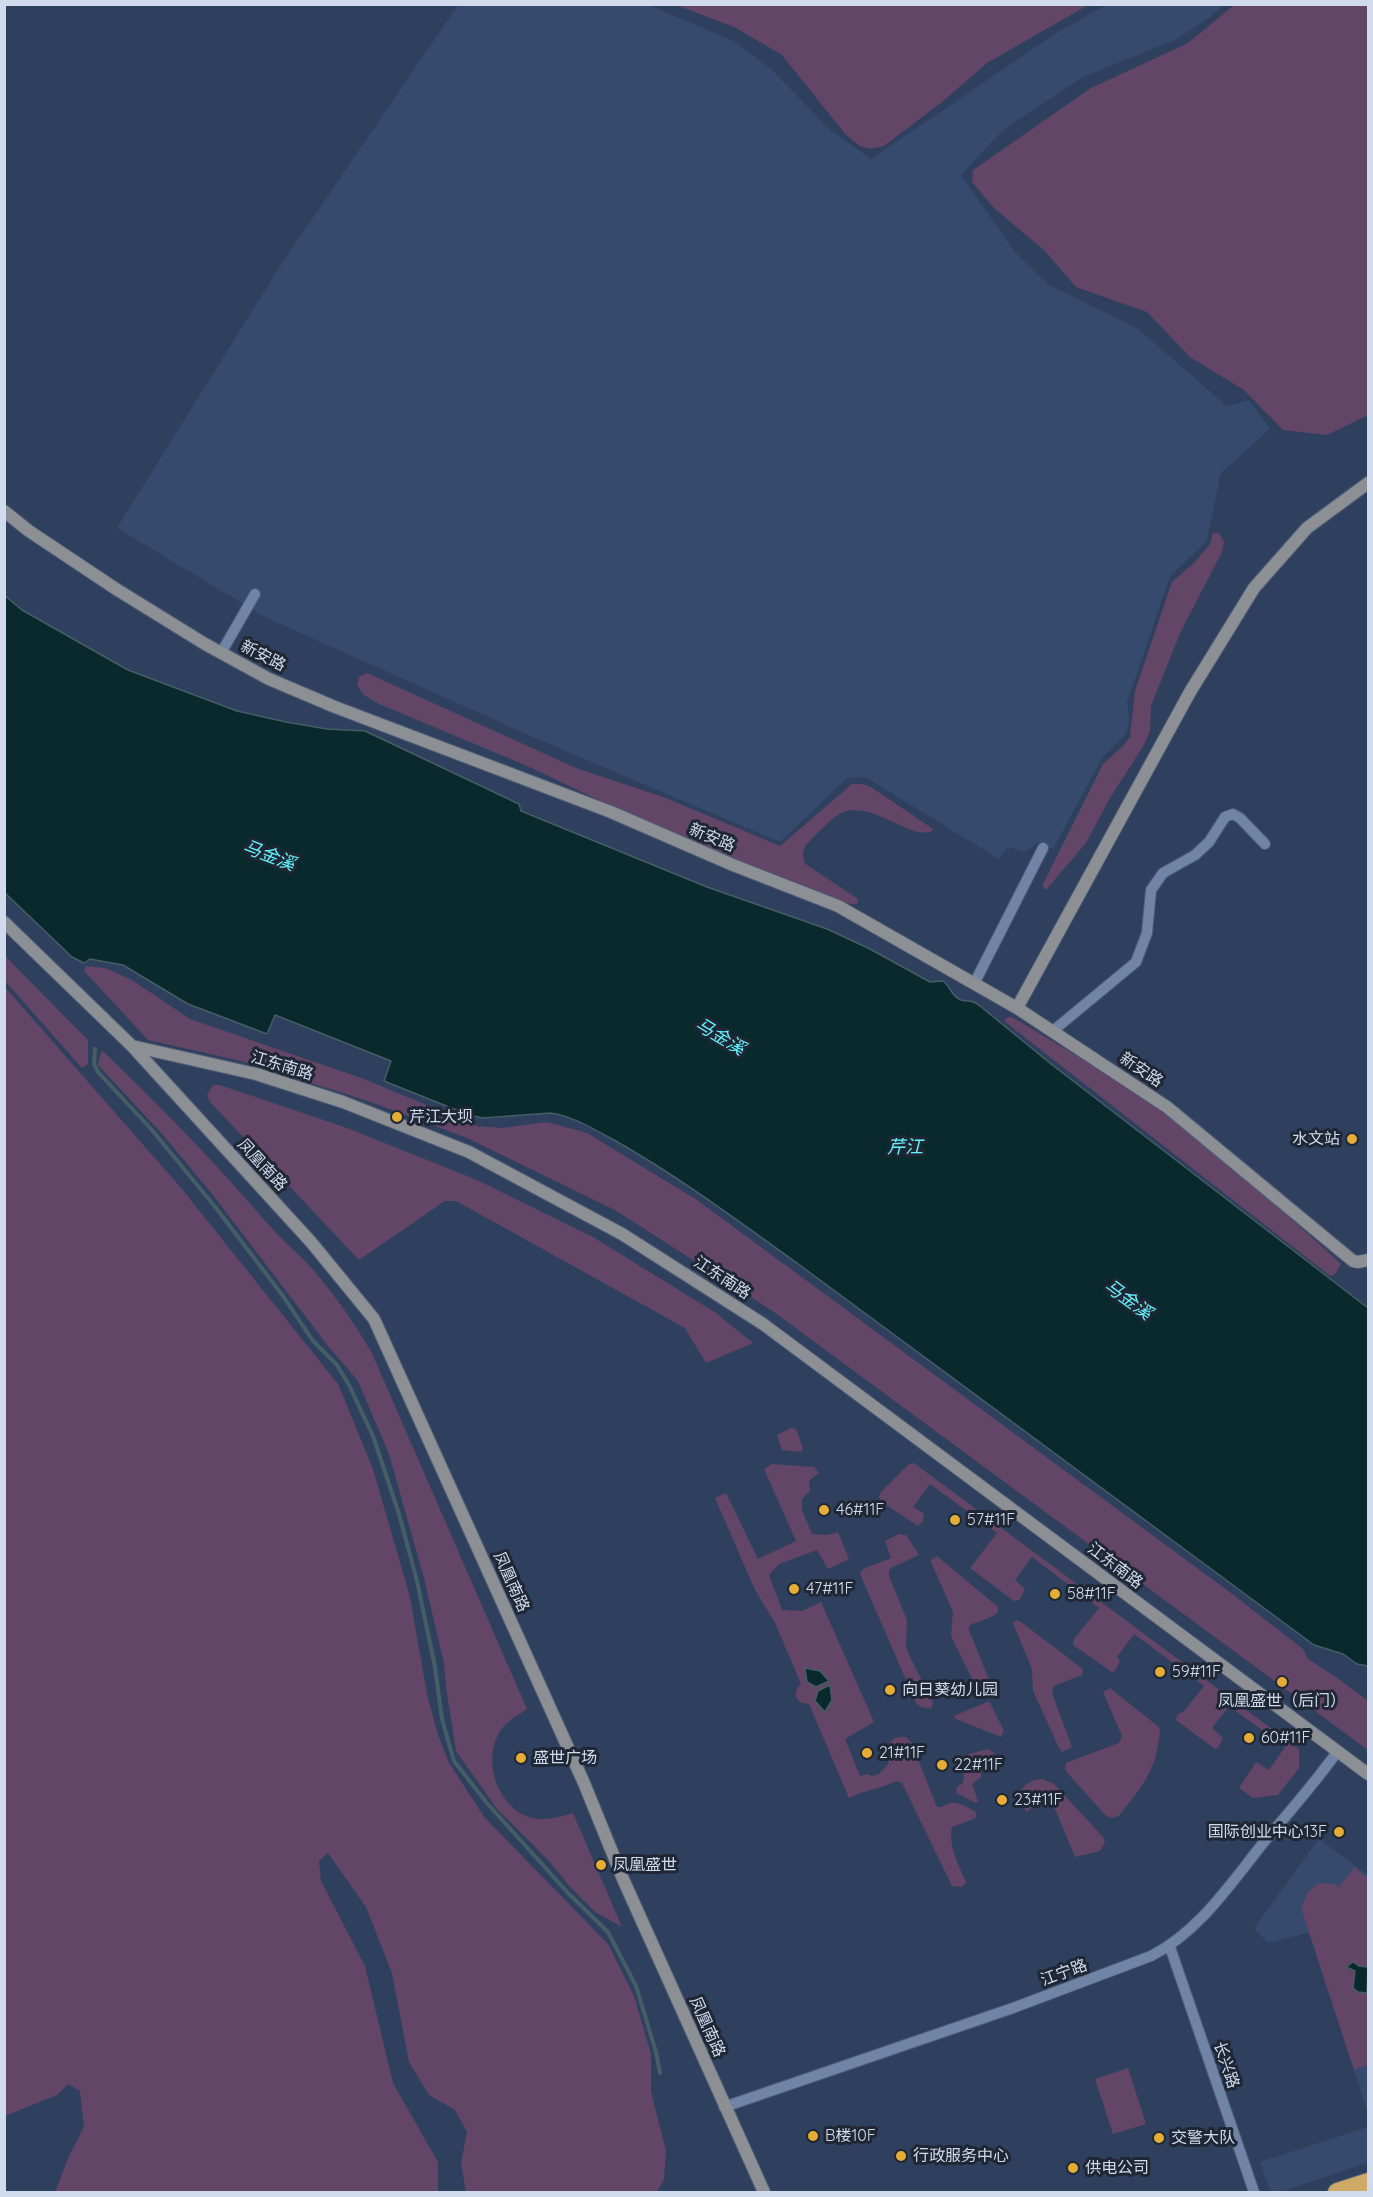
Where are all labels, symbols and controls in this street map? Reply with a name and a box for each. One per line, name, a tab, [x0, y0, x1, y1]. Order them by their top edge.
street label: 新安路	[237, 637, 289, 675]
street label: 新安路	[686, 820, 738, 856]
water label: 马金溪	[240, 836, 298, 876]
water label: 马金溪	[691, 1014, 749, 1060]
street label: 江东南路	[249, 1047, 315, 1085]
street label: 新安路	[1116, 1049, 1166, 1091]
place label: 芹江大坝	[409, 1107, 473, 1127]
marker: 芹江大坝	[390, 1110, 404, 1124]
place label: 水文站	[1292, 1129, 1340, 1149]
marker: 水文站	[1345, 1132, 1359, 1146]
street label: 凤凰南路	[233, 1135, 291, 1195]
water label: 芹江	[887, 1137, 923, 1159]
street label: 江东南路	[690, 1253, 754, 1303]
water label: 马金溪	[1100, 1275, 1156, 1325]
place label: 46#11F	[836, 1500, 884, 1520]
marker: 46#11F	[817, 1503, 831, 1517]
place label: 57#11F	[967, 1510, 1015, 1530]
marker: 57#11F	[948, 1513, 962, 1527]
street label: 江东南路	[1084, 1539, 1146, 1593]
street label: 凤凰南路	[489, 1549, 533, 1615]
place label: 47#11F	[806, 1579, 854, 1599]
marker: 47#11F	[787, 1582, 801, 1596]
place label: 58#11F	[1067, 1584, 1116, 1604]
marker: 58#11F	[1048, 1587, 1062, 1601]
place label: 59#11F	[1172, 1662, 1221, 1682]
marker: 59#11F	[1153, 1665, 1167, 1679]
marker: 凤凰盛世（后门）	[1275, 1675, 1289, 1689]
place label: 向日葵幼儿园	[902, 1680, 998, 1700]
marker: 向日葵幼儿园	[883, 1683, 897, 1697]
place label: 凤凰盛世（后门）	[1218, 1691, 1346, 1711]
place label: 60#11F	[1261, 1728, 1310, 1748]
marker: 60#11F	[1242, 1731, 1256, 1745]
place label: 21#11F	[879, 1743, 925, 1763]
marker: 21#11F	[860, 1746, 874, 1760]
place label: 盛世广场	[533, 1748, 597, 1768]
marker: 盛世广场	[514, 1751, 528, 1765]
place label: 22#11F	[954, 1755, 1003, 1775]
marker: 22#11F	[935, 1758, 949, 1772]
place label: 23#11F	[1014, 1790, 1063, 1810]
marker: 23#11F	[995, 1793, 1009, 1807]
place label: 国际创业中心13F	[1208, 1822, 1327, 1842]
marker: 国际创业中心13F	[1332, 1825, 1346, 1839]
place label: 凤凰盛世	[613, 1855, 677, 1875]
marker: 凤凰盛世	[594, 1858, 608, 1872]
street label: 江宁路	[1038, 1956, 1090, 1990]
street label: 凤凰南路	[685, 1994, 729, 2060]
street label: 长兴路	[1209, 2039, 1243, 2091]
place label: B楼10F	[825, 2126, 876, 2146]
place label: 交警大队	[1171, 2128, 1235, 2148]
marker: B楼10F	[806, 2129, 820, 2143]
marker: 交警大队	[1152, 2131, 1166, 2145]
place label: 行政服务中心	[913, 2146, 1009, 2166]
marker: 行政服务中心	[894, 2149, 908, 2163]
place label: 供电公司	[1085, 2158, 1149, 2178]
marker: 供电公司	[1066, 2161, 1080, 2175]

